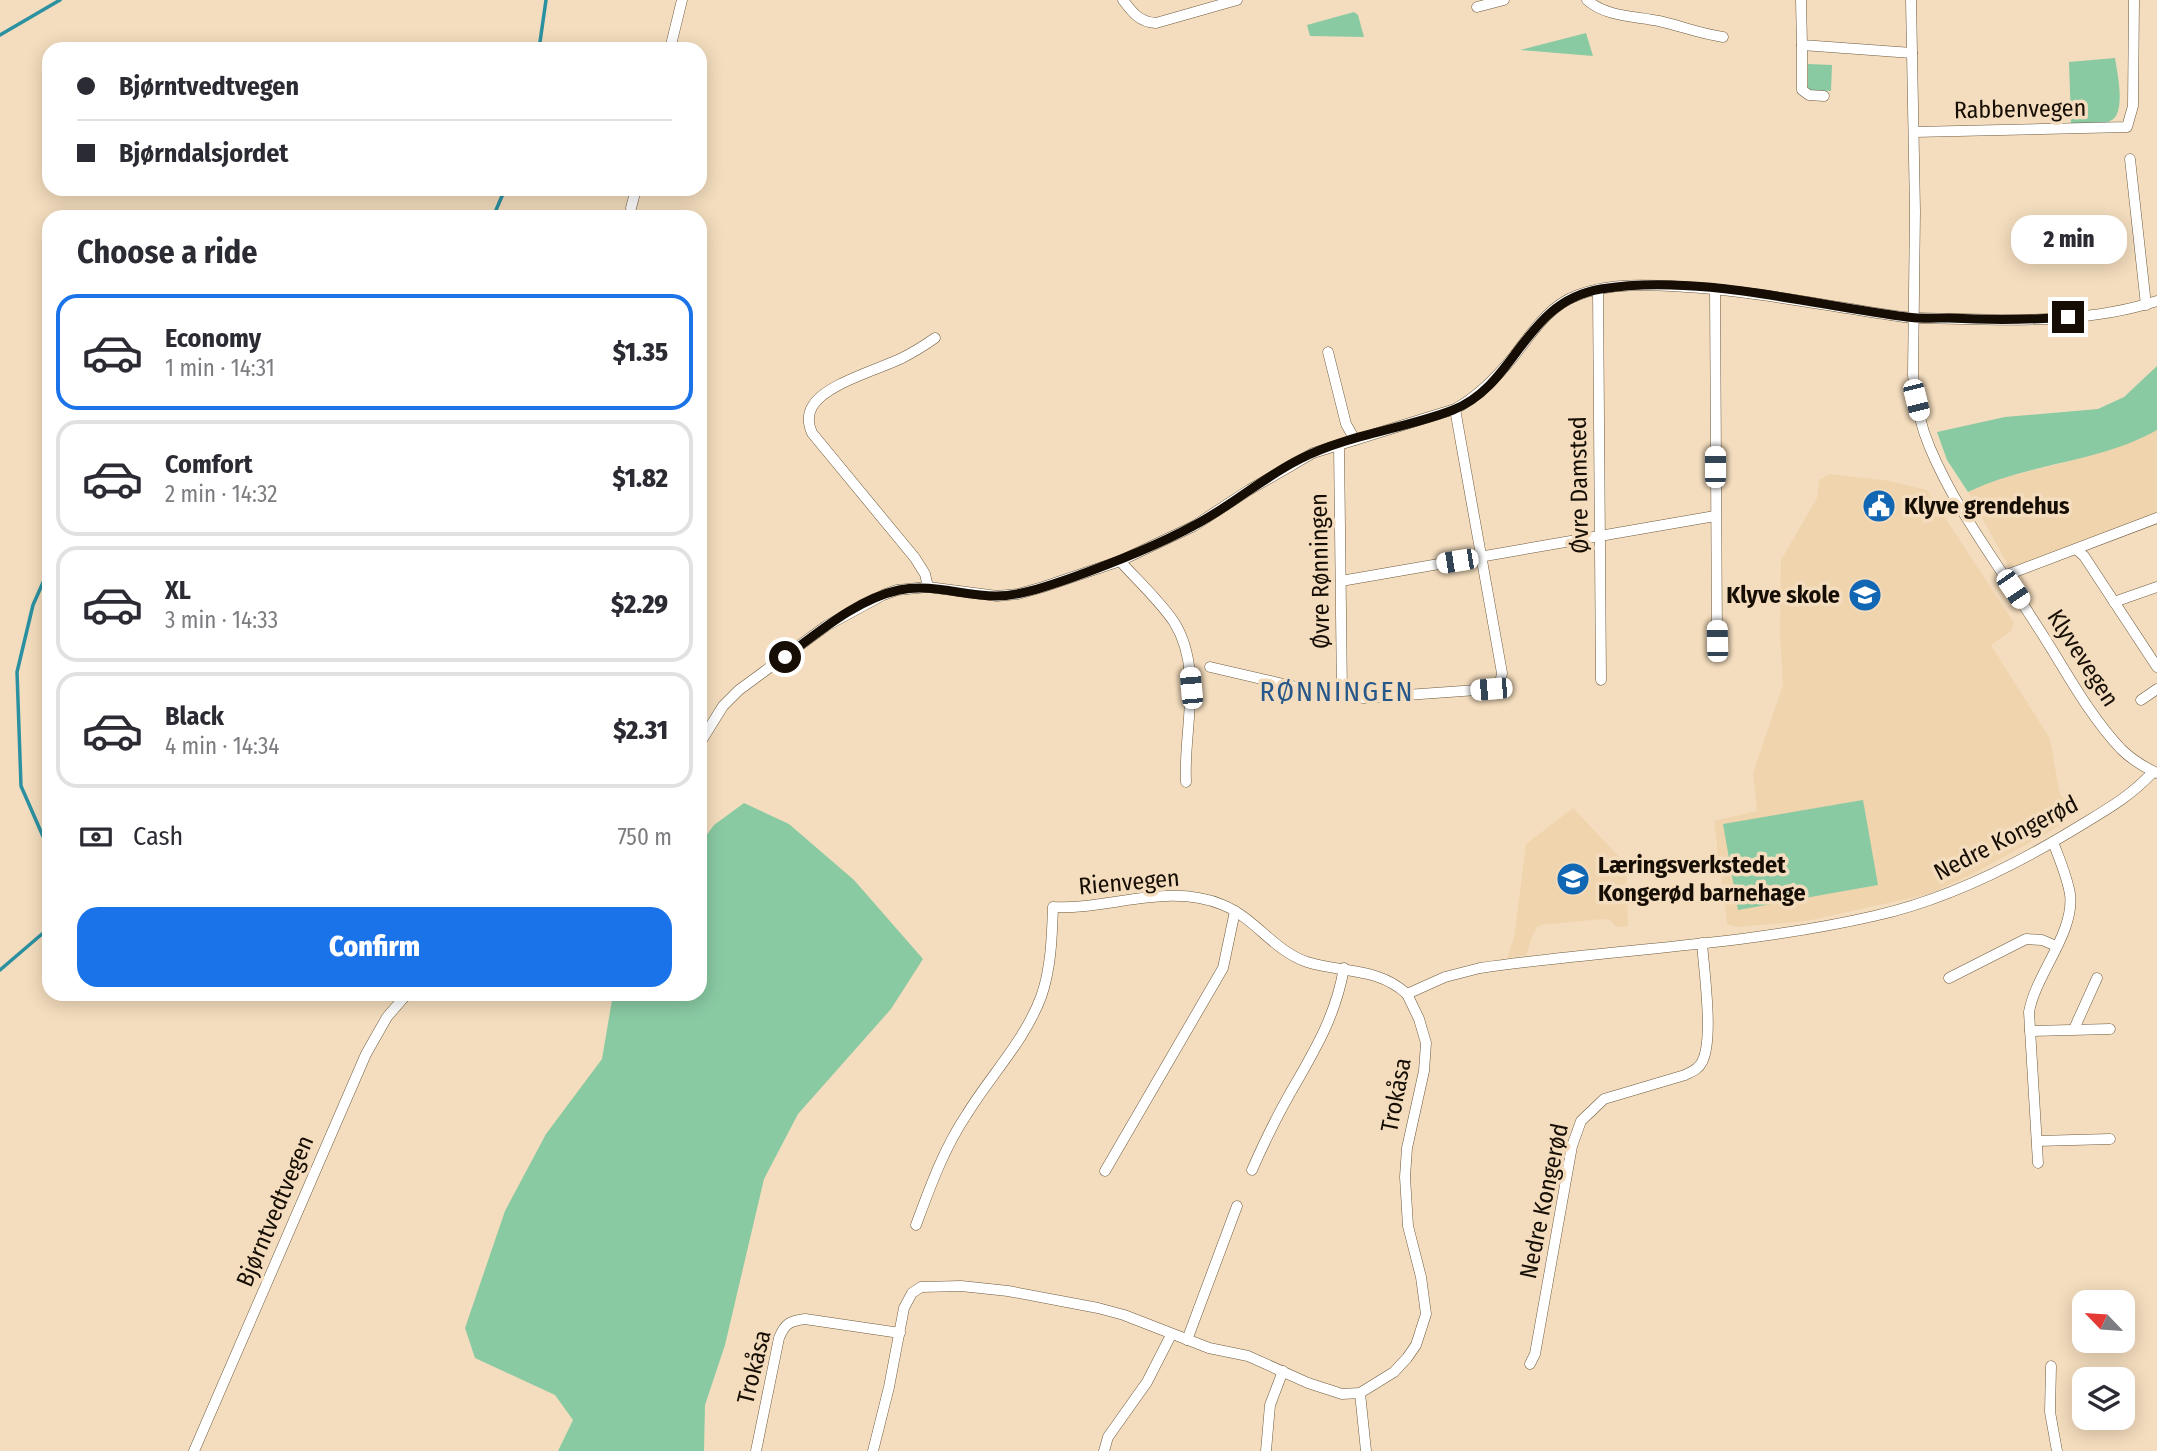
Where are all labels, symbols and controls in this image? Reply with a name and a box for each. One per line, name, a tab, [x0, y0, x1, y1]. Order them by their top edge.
text: Bjørntvedtvegen	[119, 71, 299, 102]
street label: Rabbenvegen	[1954, 94, 2086, 124]
text: Bjørndalsjordet	[119, 138, 289, 169]
callout: 2 min	[2010, 216, 2126, 264]
text: 2 min	[2044, 225, 2094, 253]
text: Choose a ride	[77, 233, 258, 271]
route end	[2052, 301, 2084, 333]
icon: car	[81, 321, 144, 384]
text: Economy	[165, 323, 261, 354]
text: $1.35	[613, 337, 668, 368]
text: 1 min · 14:31	[165, 354, 275, 382]
car	[1901, 377, 1932, 423]
street label: Øvre Damsted	[1564, 416, 1594, 554]
car	[1705, 446, 1726, 488]
icon: car	[81, 447, 144, 510]
text: Comfort	[165, 449, 253, 480]
text: $1.82	[613, 463, 668, 494]
text: 2 min · 14:32	[165, 480, 277, 508]
public building icon: Klyve grendehus	[1860, 487, 1898, 525]
place label: Klyve grendehus	[1904, 492, 2070, 520]
street label: Øvre Rønningen	[1305, 493, 1335, 649]
car	[1435, 547, 1480, 575]
car	[1993, 566, 2034, 612]
icon: car	[81, 573, 144, 636]
text: XL	[165, 575, 191, 606]
school or university icon: Klyve skole	[1846, 576, 1884, 614]
place label: Klyve skole	[1726, 581, 1840, 609]
text: $2.29	[611, 589, 668, 620]
street label: Klyvevegen	[2041, 604, 2125, 712]
text: 3 min · 14:33	[165, 606, 278, 634]
car	[1707, 620, 1728, 662]
route start	[769, 641, 801, 673]
car	[1179, 666, 1204, 710]
district label: RØNNINGEN	[1259, 675, 1415, 708]
car	[1470, 677, 1513, 701]
icon: car	[81, 699, 144, 762]
text: Black	[165, 701, 224, 732]
text: $2.31	[613, 715, 668, 746]
text: 4 min · 14:34	[165, 732, 279, 760]
street label: Nedre Kongerød	[1929, 790, 2083, 886]
icon: cash	[77, 818, 115, 856]
text: Cash	[133, 821, 183, 852]
text: 750 m	[617, 823, 672, 851]
place label: Læringsverkstedet Kongerød barnehage	[1598, 851, 1806, 907]
school or university icon: Læringsverkstedet Kongerød barnehage	[1554, 860, 1592, 898]
street label: Rienvegen	[1077, 864, 1181, 900]
button: Confirm	[77, 907, 672, 987]
street label: Trokåsa	[1375, 1056, 1417, 1134]
street label: Nedre Kongerød	[1514, 1121, 1574, 1281]
street label: Bjørntvedtvegen	[231, 1131, 319, 1291]
north arrow	[2072, 1290, 2135, 1353]
map controls	[2072, 1290, 2135, 1430]
street label: Trokåsa	[731, 1327, 777, 1407]
button: layers	[2072, 1367, 2135, 1430]

